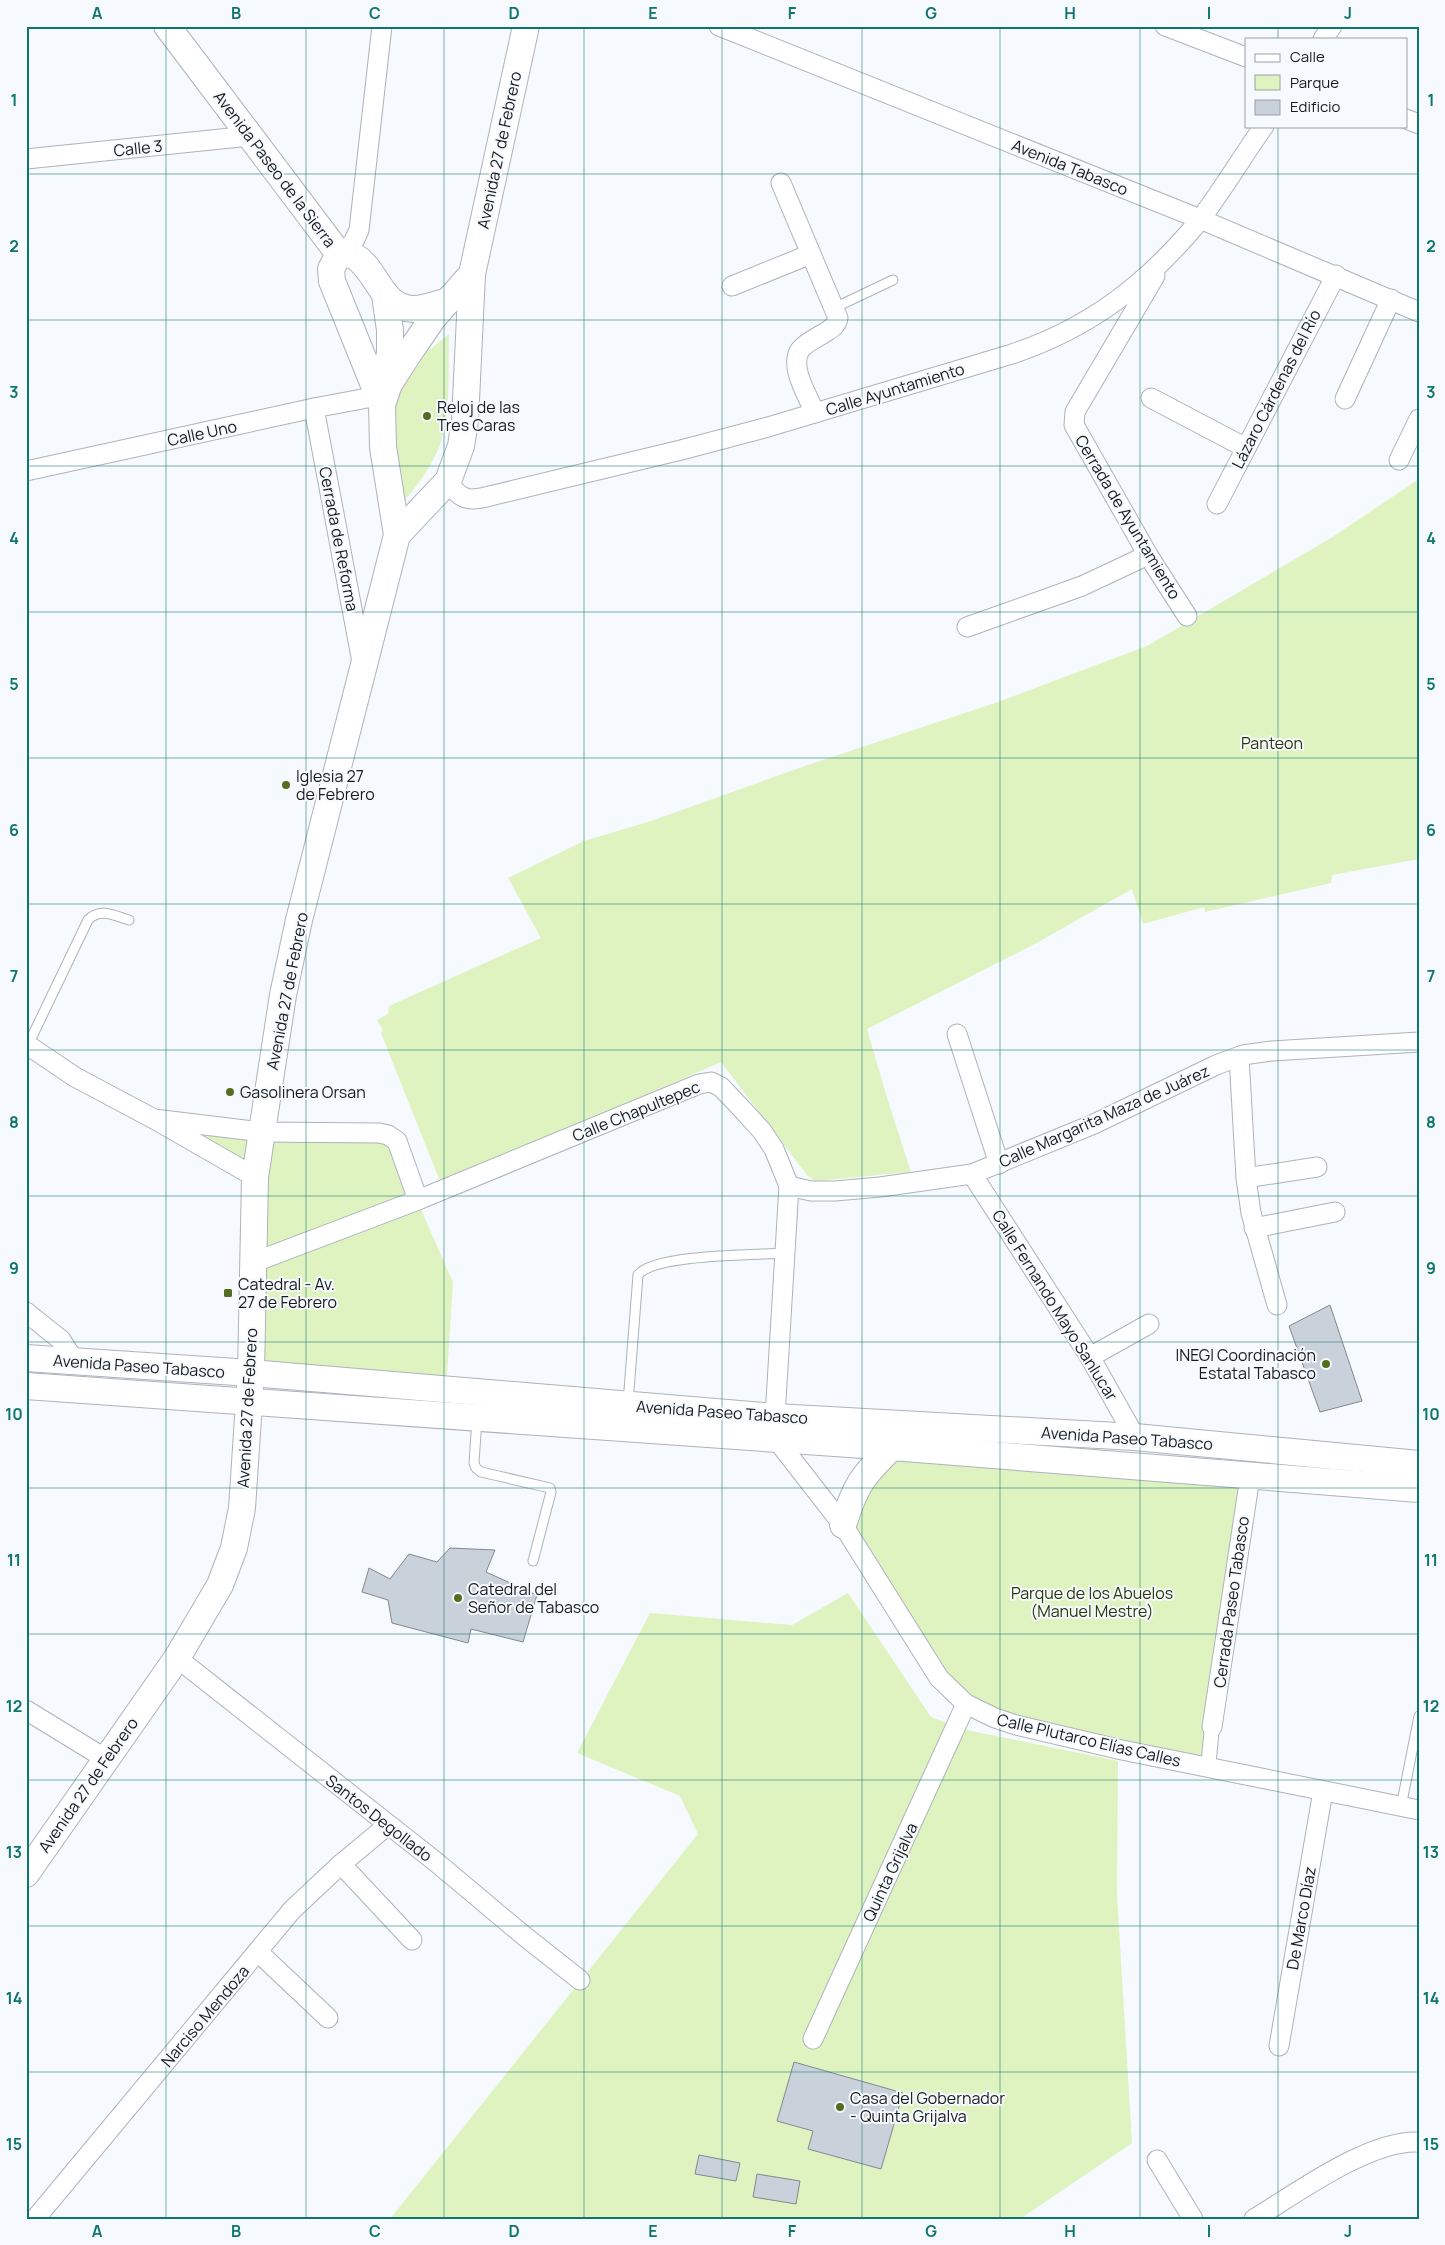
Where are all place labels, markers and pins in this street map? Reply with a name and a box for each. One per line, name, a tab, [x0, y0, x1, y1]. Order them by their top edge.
place label: Reloj de las Tres Caras	[437, 396, 520, 436]
marker: Reloj de las Tres Caras	[421, 410, 433, 422]
place label: Iglesia 27 de Febrero	[296, 765, 375, 805]
marker: Iglesia 27 de Febrero	[280, 779, 292, 791]
place label: Gasolinera Orsan	[240, 1081, 366, 1103]
marker: Gasolinera Orsan	[224, 1086, 236, 1098]
place label: Catedral - Av. 27 de Febrero	[238, 1273, 337, 1313]
marker: Catedral - Av. 27 de Febrero	[222, 1287, 234, 1299]
place label: INEGI Coordinación Estatal Tabasco	[1176, 1344, 1316, 1384]
marker: INEGI Coordinación Estatal Tabasco	[1320, 1358, 1332, 1370]
place label: Catedral del Señor de Tabasco	[468, 1578, 599, 1618]
marker: Catedral del Señor de Tabasco	[452, 1592, 464, 1604]
place label: Casa del Gobernador - Quinta Grijalva	[850, 2087, 1005, 2127]
marker: Casa del Gobernador - Quinta Grijalva	[834, 2101, 846, 2113]

